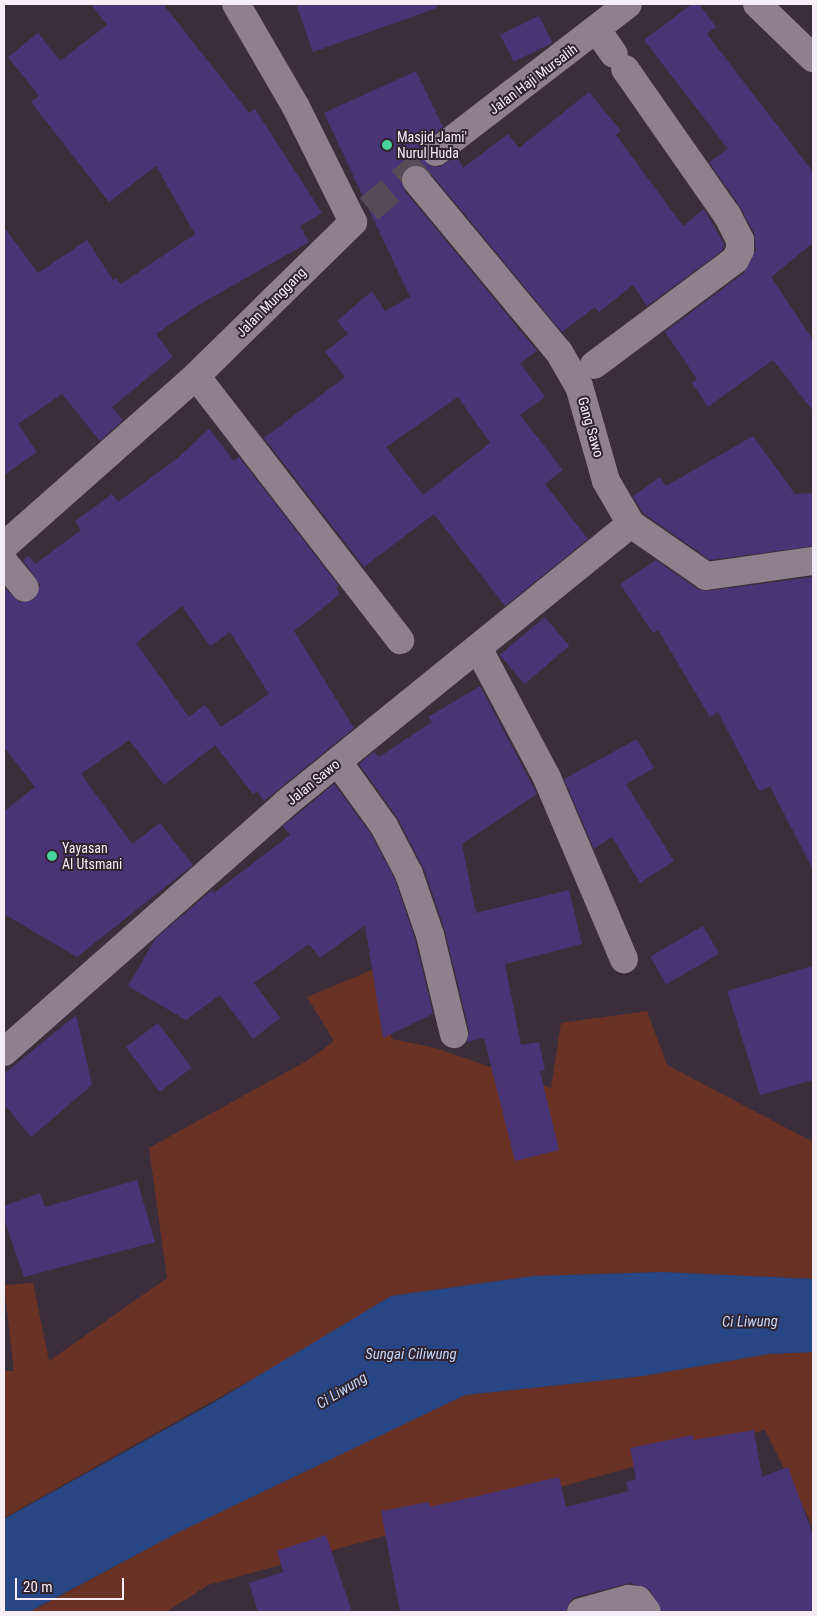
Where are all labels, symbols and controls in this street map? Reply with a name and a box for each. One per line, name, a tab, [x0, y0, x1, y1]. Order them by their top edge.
street label: Jalan Haji Mursalih	[486, 40, 580, 118]
place label: Masjid Jami' Nurul Huda	[397, 129, 467, 162]
marker: Masjid Jami' Nurul Huda	[381, 139, 393, 151]
street label: Jalan Munggang	[233, 264, 309, 340]
street label: Gang Sawo	[574, 395, 608, 459]
street label: Jalan Sawo	[283, 755, 343, 809]
place label: Yayasan Al Utsmani	[62, 840, 122, 872]
marker: Yayasan Al Utsmani	[46, 850, 58, 862]
water label: Ci Liwung	[722, 1313, 778, 1331]
water label: Sungai Ciliwung	[365, 1346, 457, 1364]
water label: Ci Liwung	[313, 1369, 371, 1413]
scale bar	[18, 1568, 126, 1600]
text: 20 m	[23, 1578, 53, 1596]

